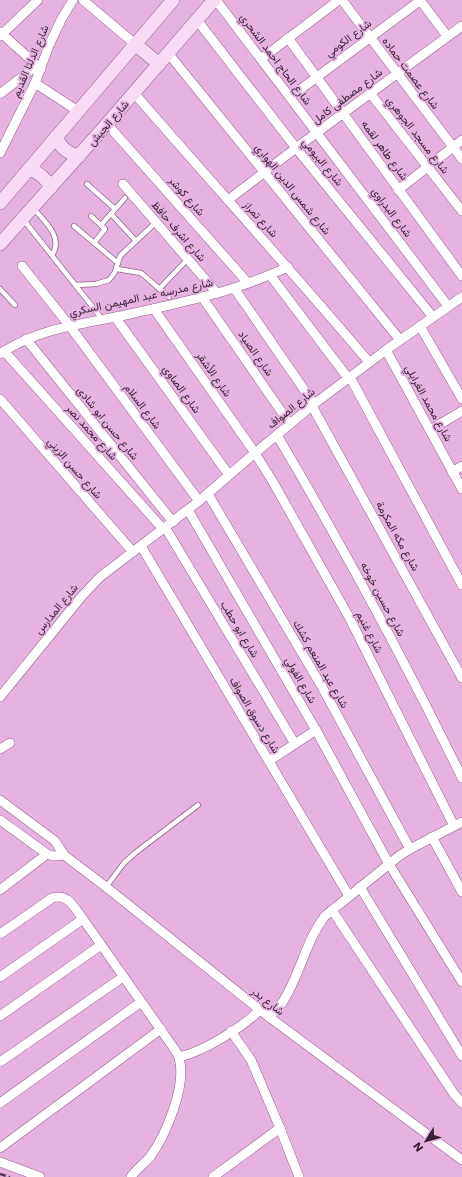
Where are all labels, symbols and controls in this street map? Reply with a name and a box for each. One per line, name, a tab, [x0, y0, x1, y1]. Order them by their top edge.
street label: شارع الحاج احمد الشحري	[235, 10, 316, 110]
street label: شارع الكومي	[321, 15, 376, 62]
street label: شارع الدلتا القديم	[8, 22, 53, 100]
street label: شارع عصمت حماده	[379, 34, 444, 113]
street label: شارع مصطفى كامل	[308, 64, 386, 128]
street label: شارع مسجد الجوهري	[381, 93, 454, 179]
street label: شارع الجيش	[84, 96, 133, 149]
street label: شارع طاهر لقمه	[358, 117, 412, 184]
street label: شارع البيومي	[297, 135, 347, 191]
street label: شارع شمس الدين الهواري	[250, 140, 335, 239]
street label: شارع كوشر	[165, 172, 209, 220]
street label: شارع البدراوي	[366, 184, 416, 242]
street label: شارع تمراز	[239, 196, 282, 241]
street label: شارع اشرف حافظ	[148, 197, 210, 265]
street label: شارع مدرسه عبد المهيمن السكري	[68, 274, 215, 322]
street label: شارع الصياد	[234, 327, 278, 379]
street label: شارع الأشقر	[192, 347, 236, 400]
street label: شارع الصاوي	[158, 362, 205, 418]
street label: شارع محمد الغرابلي	[400, 362, 457, 445]
street label: شارع السلام	[121, 380, 166, 432]
street label: شارع حسن ابو شادى	[73, 383, 143, 464]
street label: شارع الصواف	[264, 384, 319, 432]
street label: شارع محمد نصر	[62, 400, 122, 464]
street label: شارع حسن الزيني	[42, 434, 106, 504]
street label: شارع مكه المكرمة	[372, 498, 424, 574]
street label: شارع حسين خوخه	[357, 559, 410, 639]
street label: شارع المدارس	[30, 580, 82, 638]
street label: شارع ابو حطب	[217, 598, 263, 661]
street label: شارع غنيم	[353, 608, 388, 656]
street label: شارع عبد المنعم كشك	[289, 617, 353, 711]
street label: شارع الفولي	[279, 654, 321, 708]
street label: شارع دسوق الصواف	[226, 674, 284, 757]
street label: شارع بدر	[247, 982, 288, 1019]
north arrow	[406, 1121, 446, 1161]
text: N	[409, 1139, 427, 1155]

